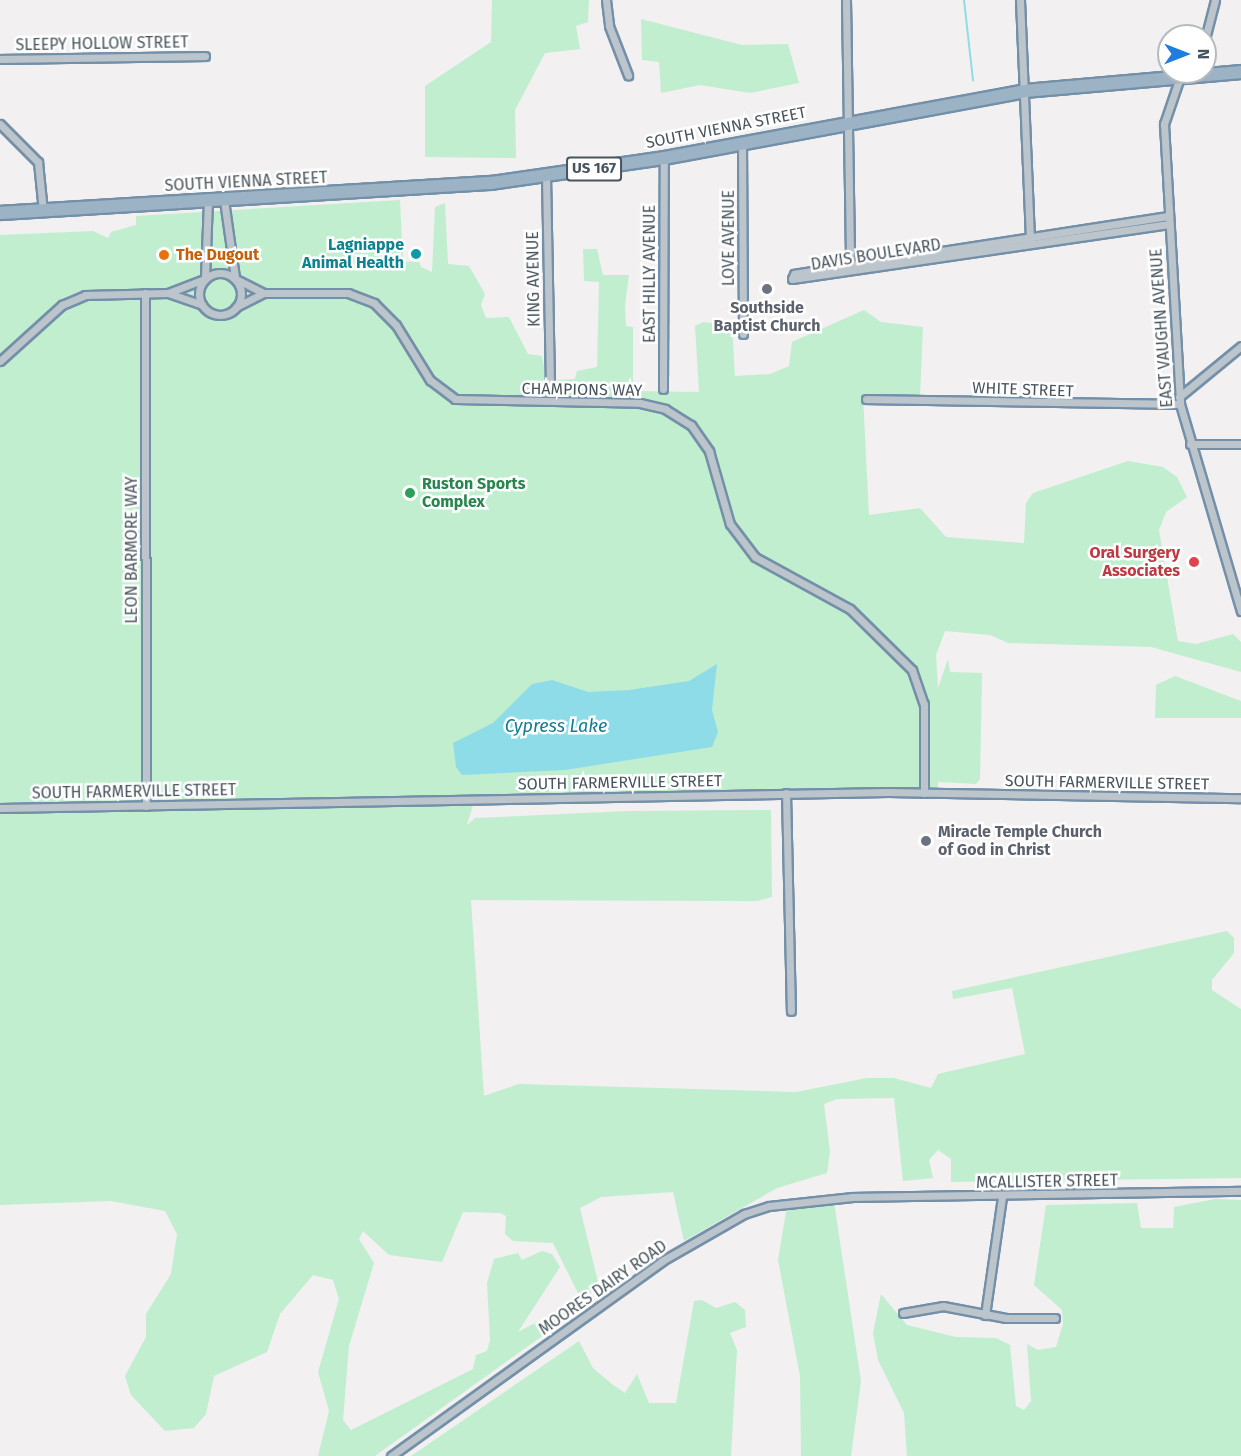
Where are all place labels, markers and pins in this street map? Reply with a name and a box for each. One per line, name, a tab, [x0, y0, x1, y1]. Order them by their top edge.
place label: Lagniappe Animal Health	[302, 235, 404, 273]
place label: The Dugout	[176, 245, 259, 265]
marker: Lagniappe Animal Health	[409, 247, 423, 261]
marker: The Dugout	[157, 248, 171, 262]
marker: Southside Baptist Church	[760, 282, 774, 296]
place label: Southside Baptist Church	[714, 298, 820, 336]
place label: Ruston Sports Complex	[422, 474, 525, 512]
marker: Ruston Sports Complex	[403, 486, 417, 500]
place label: Oral Surgery Associates	[1089, 543, 1180, 581]
marker: Oral Surgery Associates	[1185, 553, 1203, 571]
place label: Miracle Temple Church of God in Christ	[938, 822, 1102, 860]
marker: Miracle Temple Church of God in Christ	[919, 834, 933, 848]

